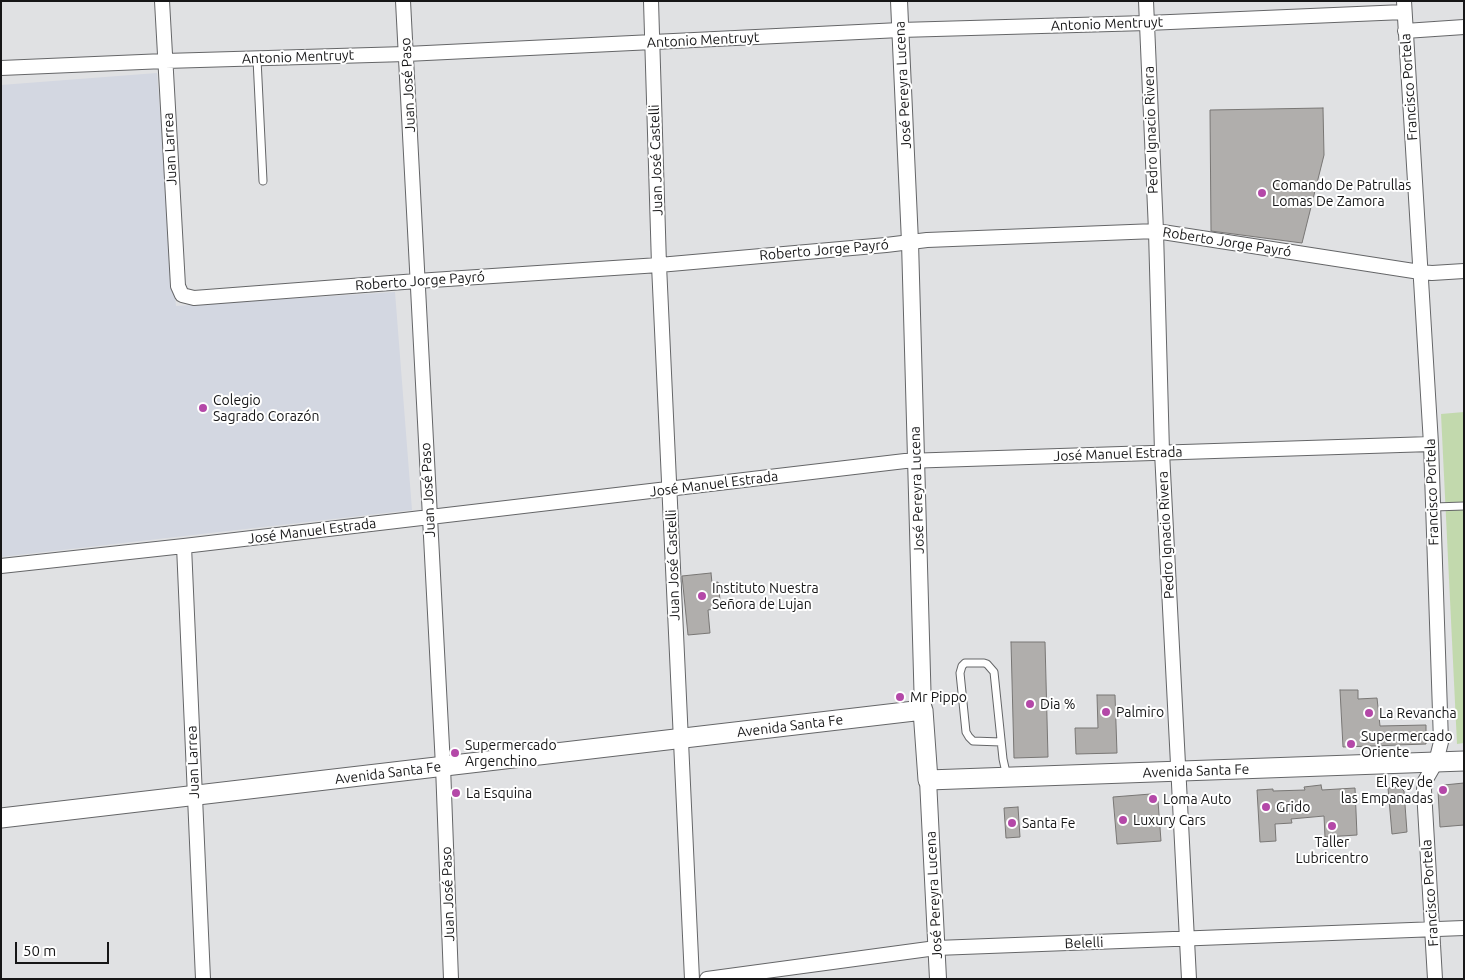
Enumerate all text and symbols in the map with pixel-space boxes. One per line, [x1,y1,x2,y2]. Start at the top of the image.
street label: Antonio Mentruyt [1051,14,1163,34]
street label: José Pereyra Lucena [891,21,915,149]
street label: Antonio Mentruyt [646,29,760,51]
street label: Francisco Portela [1397,33,1421,141]
street label: Juan José Paso [397,37,419,133]
street label: Antonio Mentruyt [242,47,354,67]
street label: Pedro Ignacio Rivera [1140,66,1162,194]
street label: Juan José Castelli [646,104,666,216]
street label: Juan Larrea [160,112,180,186]
place label: Comando De Patrullas Lomas De Zamora [1272,177,1411,210]
marker: Comando De Patrullas Lomas De Zamora [1256,187,1268,199]
street label: Roberto Jorge Payró [1161,224,1293,260]
street label: Roberto Jorge Payró [759,236,889,264]
street label: Roberto Jorge Payró [355,268,485,294]
place label: Colegio Sagrado Corazón [213,392,319,424]
marker: Colegio Sagrado Corazón [197,402,209,414]
street label: José Pereyra Lucena [906,426,928,554]
street label: Francisco Portela [1422,438,1442,546]
street label: Juan José Paso [417,442,439,538]
street label: José Manuel Estrada [1053,443,1183,465]
street label: José Manuel Estrada [649,468,779,500]
street label: Pedro Ignacio Rivera [1154,471,1178,599]
street label: Juan José Castelli [663,509,683,621]
street label: José Manuel Estrada [247,515,377,547]
place label: Instituto Nuestra Señora de Lujan [712,580,819,612]
marker: Instituto Nuestra Señora de Lujan [696,590,708,602]
place label: Mr Pippo [910,689,967,705]
marker: Mr Pippo [894,691,906,703]
place label: Dia % [1040,696,1075,712]
marker: Dia % [1024,698,1036,710]
place label: Palmiro [1116,704,1164,720]
place label: La Revancha [1379,705,1457,721]
marker: Palmiro [1100,706,1112,718]
marker: La Revancha [1363,707,1375,719]
street label: Avenida Santa Fe [736,711,844,741]
street label: Juan Larrea [183,725,203,799]
place label: Supermercado Oriente [1361,728,1453,760]
place label: Supermercado Argenchino [465,737,557,770]
marker: Supermercado Oriente [1345,738,1357,750]
marker: Supermercado Argenchino [449,747,461,759]
street label: Avenida Santa Fe [334,758,442,788]
street label: Avenida Santa Fe [1142,761,1250,781]
place label: El Rey de las Empanadas [1341,774,1433,806]
marker: El Rey de las Empanadas [1437,784,1449,796]
place label: La Esquina [466,785,532,801]
marker: La Esquina [450,787,462,799]
place label: Loma Auto [1163,791,1232,807]
marker: Loma Auto [1147,793,1159,805]
place label: Grido [1276,799,1310,815]
marker: Grido [1260,801,1272,813]
place label: Luxury Cars [1133,812,1206,828]
marker: Luxury Cars [1117,814,1129,826]
place label: Santa Fe [1022,815,1075,831]
marker: Santa Fe [1006,817,1018,829]
marker: Taller Lubricentro [1326,820,1338,832]
street label: José Pereyra Lucena [922,831,946,959]
place label: Taller Lubricentro [1295,834,1369,866]
street label: Francisco Portela [1418,839,1442,947]
street label: Juan José Paso [438,846,458,942]
scale bar [18,932,111,964]
street label: Belelli [1064,934,1104,952]
text: 50 m [23,942,56,959]

